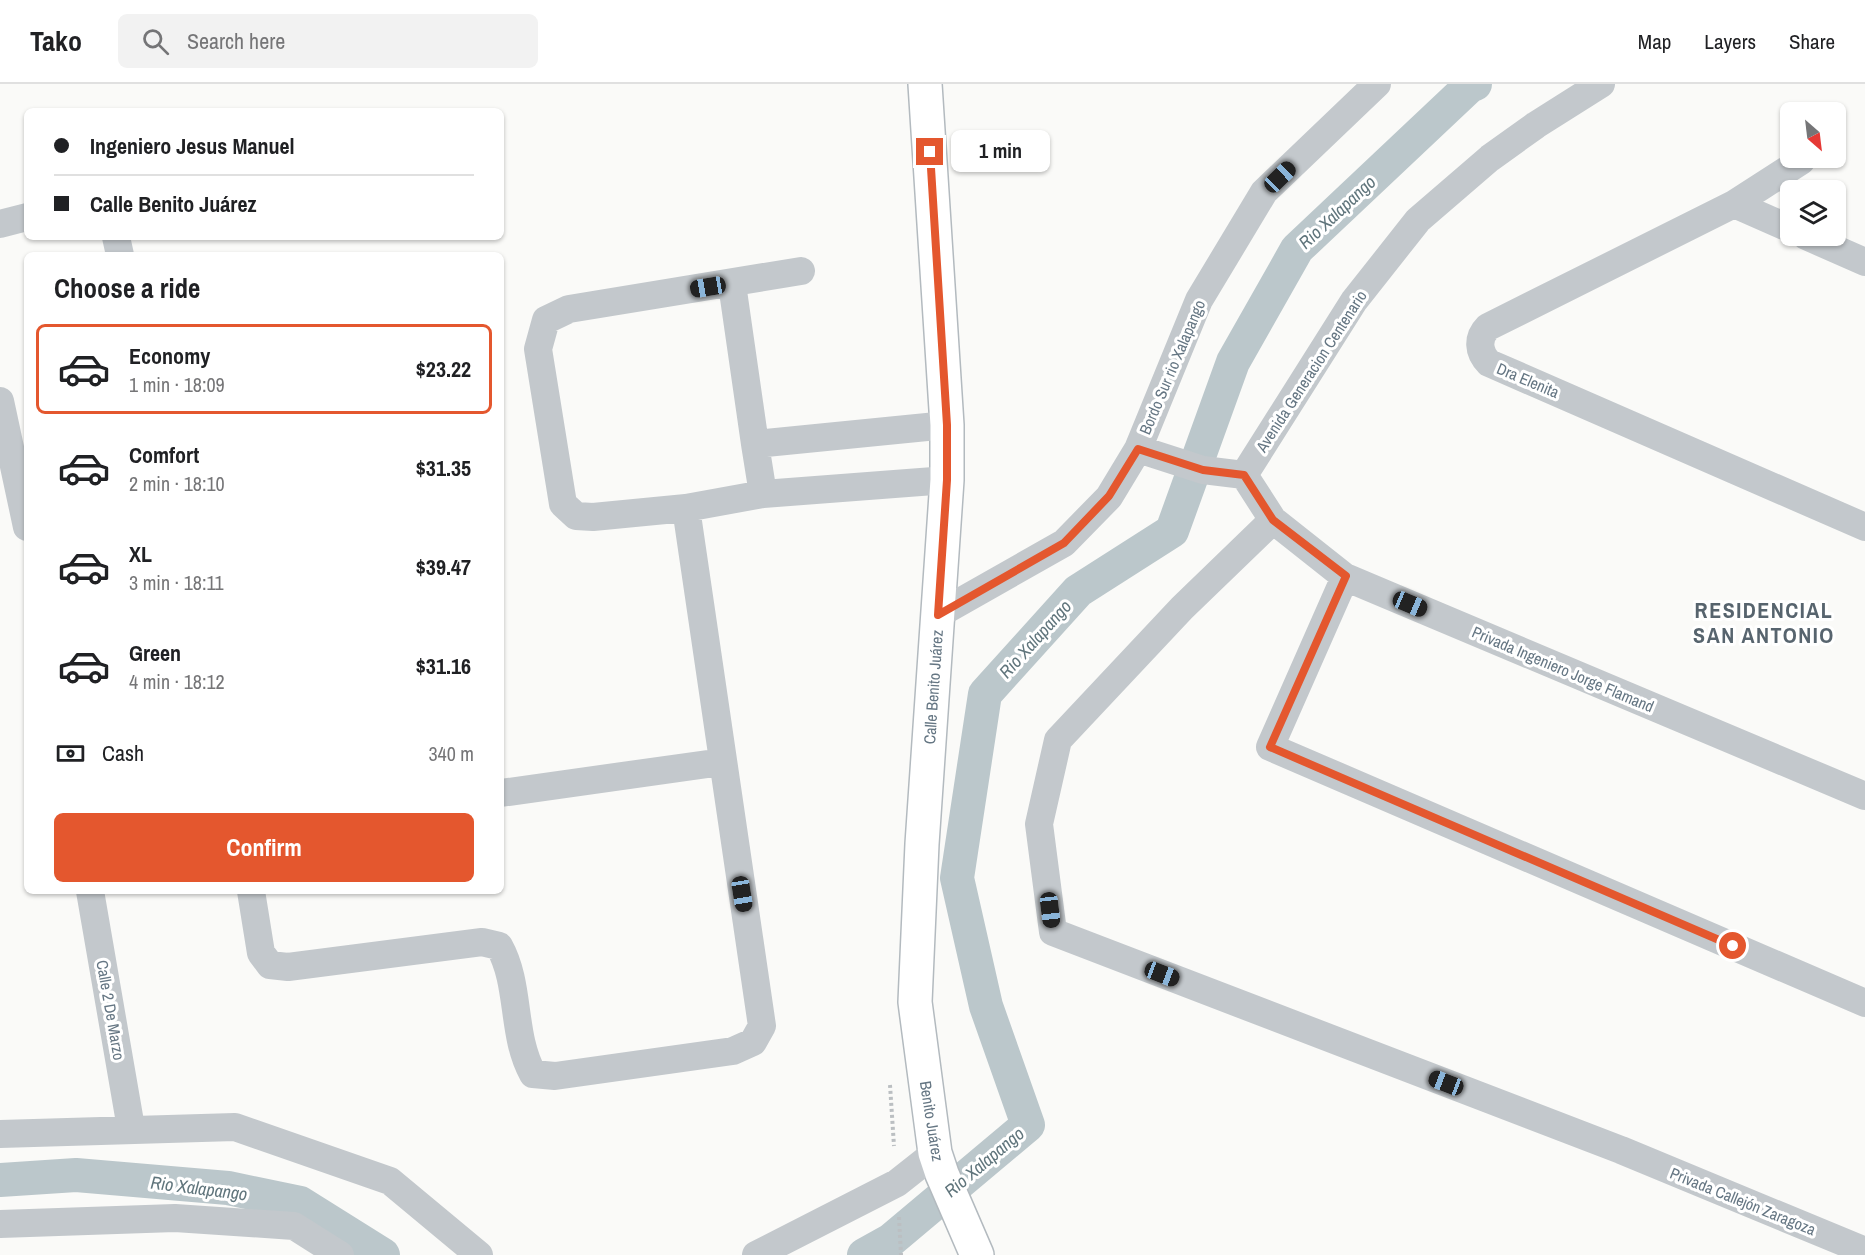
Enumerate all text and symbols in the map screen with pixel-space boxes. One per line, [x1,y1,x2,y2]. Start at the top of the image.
search box [118,14,538,68]
text: Tako [30,22,82,60]
icon: search [139,25,172,58]
text: Search here [187,26,285,56]
text: Map [1638,27,1671,56]
text: Layers [1704,27,1756,56]
text: Share [1789,27,1835,56]
north arrow [1780,102,1846,168]
map controls [1780,102,1846,246]
text: Ingeniero Jesus Manuel [90,131,295,161]
callout: 1 min [951,131,1050,173]
text: 1 min [979,137,1022,164]
route end [916,138,943,165]
car [1261,158,1299,196]
water label: Rio Xalapango [1293,170,1381,254]
button: layers [1780,180,1846,246]
text: Calle Benito Juárez [90,189,256,219]
text: Choose a ride [54,270,200,306]
car [689,275,727,299]
street label: Avenida Generacion Centenario [1250,286,1372,457]
street label: Bordo Sur rio Xalapango [1134,296,1210,438]
text: Economy [129,341,210,371]
icon: car [57,342,111,396]
text: $23.22 [416,354,471,384]
street label: Dra Elenita [1493,357,1563,403]
text: 1 min · 18:09 [129,371,225,398]
text: Comfort [129,440,199,470]
icon: car [57,441,111,495]
text: $31.35 [416,453,471,483]
text: 2 min · 18:10 [129,470,225,497]
text: XL [129,539,152,569]
icon: car [57,540,111,594]
text: $39.47 [416,552,471,582]
text: 3 min · 18:11 [129,569,224,596]
car [1390,589,1430,619]
water label: Rio Xalapango [993,594,1077,684]
district label: RESIDENCIAL SAN ANTONIO [1693,595,1835,650]
street label: Privada Ingeniero Jorge Flamand [1469,621,1657,717]
street label: Calle Benito Juárez [918,629,948,745]
text: Green [129,638,181,668]
icon: car [57,639,111,693]
text: $31.16 [416,651,471,681]
text: 4 min · 18:12 [129,668,225,695]
icon: cash [54,737,87,770]
text: Cash [102,738,144,768]
text: 340 m [428,740,474,767]
button: Confirm [54,813,474,882]
car [730,875,754,913]
car [1039,891,1061,929]
route start [1719,932,1746,959]
street label: Calle 2 De Marzo [91,958,131,1062]
car [1142,959,1182,989]
car [1426,1068,1466,1098]
street label: Benito Juárez [915,1079,949,1163]
water label: Rio Xalapango [939,1121,1029,1203]
street label: Privada Callejón Zaragoza [1667,1162,1820,1241]
water label: Rio Xalapango [149,1170,249,1206]

